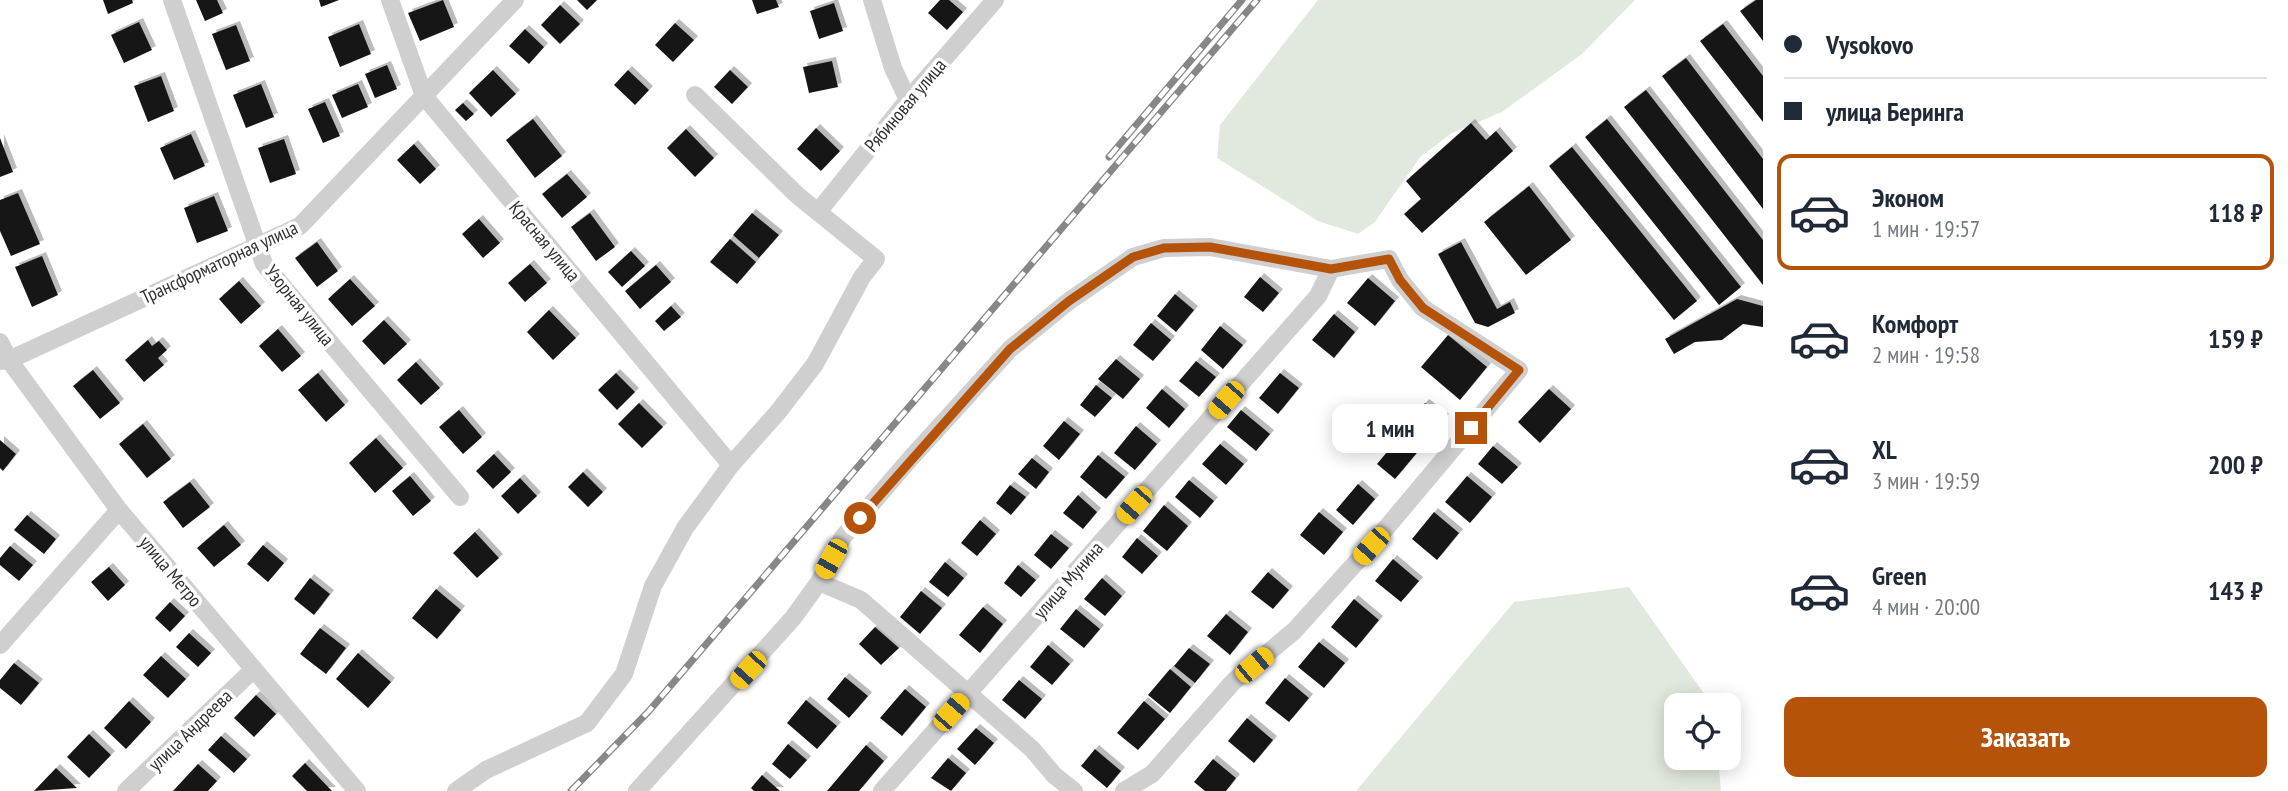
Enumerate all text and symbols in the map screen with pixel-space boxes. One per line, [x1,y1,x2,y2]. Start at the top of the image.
text: Vysokovo [1826,28,1914,61]
street label: Рябиновая улица [859,53,951,157]
text: улица Беринга [1826,95,1964,128]
icon: car [1788,181,1851,244]
text: Эконом [1872,181,1944,214]
street label: Красная улица [504,196,586,286]
text: 118 ₽ [2208,196,2263,229]
text: 1 мин · 19:57 [1872,214,1980,243]
street label: Трансформаторная улица [137,215,301,309]
street label: Узорная улица [260,260,340,350]
icon: car [1788,307,1851,370]
text: Комфорт [1872,307,1958,340]
text: 159 ₽ [2208,322,2263,355]
text: 2 мин · 19:58 [1872,340,1980,369]
car [1205,377,1248,423]
callout: 1 мин [1331,404,1446,452]
route end [1455,412,1487,444]
text: 1 мин [1365,414,1415,443]
icon: car [1788,433,1851,496]
text: XL [1872,433,1897,466]
text: 200 ₽ [2208,448,2263,481]
text: 3 мин · 19:59 [1872,466,1980,495]
car [1113,482,1156,528]
route start [844,502,876,534]
car [1350,523,1393,569]
street label: улица Метро [134,531,208,611]
car [812,536,851,582]
street label: улица Мунина [1028,536,1108,624]
icon: car [1788,559,1851,622]
text: Green [1872,559,1927,592]
text: 143 ₽ [2208,574,2263,607]
text: 4 мин · 20:00 [1872,592,1980,621]
car [1232,643,1277,687]
car [727,647,770,693]
street label: улица Андреева [143,684,237,776]
car [930,689,973,735]
map controls [1664,693,1741,770]
button: locate [1664,693,1741,770]
button: Заказать [1784,697,2267,777]

